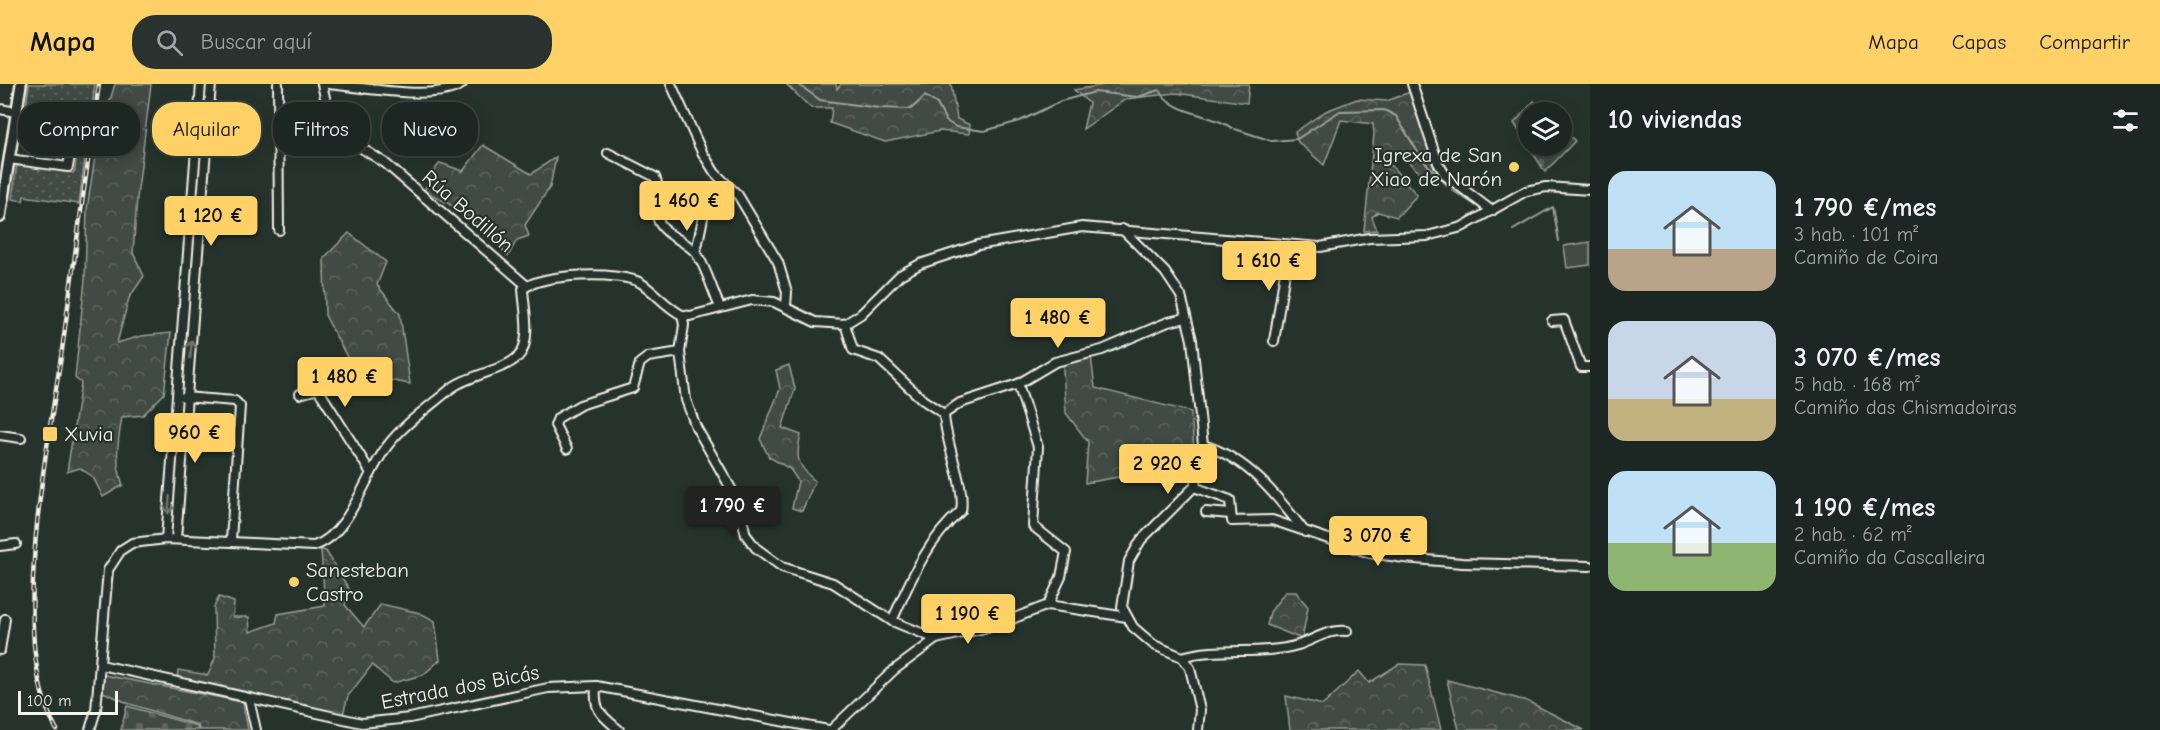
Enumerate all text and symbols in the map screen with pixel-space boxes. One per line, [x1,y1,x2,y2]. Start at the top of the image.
search box [132,15,552,69]
text: Mapa [30,26,96,58]
icon: search [153,26,186,59]
text: Buscar aquí [201,29,312,55]
text: Mapa [1868,30,1919,54]
text: Capas [1952,30,2006,54]
text: Compartir [2039,30,2130,54]
chip: Comprar [18,102,140,156]
chip: Alquilar [152,102,261,156]
chip: Filtros [273,102,370,156]
chip: Nuevo [382,102,478,156]
map controls [1518,102,1572,156]
button: layers [1518,102,1572,156]
icon: filters [2109,104,2142,137]
text: 10 viviendas [1608,105,1742,135]
place label: Igrexa de San Xiao de Narón [1370,143,1502,191]
marker: Igrexa de San Xiao de Narón [1507,160,1521,174]
street label: Rúa Bodillón [417,165,519,257]
pin: 1 460 € [632,181,742,232]
text: 1 460 € [653,189,721,212]
text: 1 790 €/mes [1794,193,1936,223]
icon: home [1656,195,1728,267]
pin: 1 120 € [156,196,266,247]
text: 1 120 € [178,204,244,227]
text: 3 hab. · 101 m² [1794,223,1918,246]
pin: 1 610 € [1214,241,1324,292]
text: Camiño de Coira [1794,246,1939,269]
text: 1 610 € [1236,249,1302,272]
pin: 1 480 € [1003,298,1113,349]
text: 1 480 € [1025,306,1091,329]
one-way arrow [185,340,196,360]
text: 3 070 €/mes [1794,343,1941,373]
icon: home [1656,345,1728,417]
pin: 1 480 € [290,357,400,408]
text: 1 480 € [312,365,378,388]
text: 5 hab. · 168 m² [1794,373,1920,396]
text: Camiño das Chismadoiras [1794,396,2017,419]
pin: 960 € [153,413,237,464]
text: 960 € [168,421,222,444]
place label: Xuvia [64,422,114,446]
marker: Xuvia [41,425,59,443]
pin: 2 920 € [1113,444,1223,495]
text: 2 920 € [1133,452,1203,475]
pin: 1 790 € [678,486,788,537]
text: 1 190 €/mes [1794,493,1935,523]
one-way arrow [163,494,174,514]
text: 1 790 € [700,494,766,517]
icon: home [1656,495,1728,567]
pin: 3 070 € [1323,516,1433,567]
text: 2 hab. · 62 m² [1794,523,1912,546]
text: 3 070 € [1343,524,1413,547]
text: Camiño da Cascalleira [1794,546,1986,569]
place label: Sanesteban Castro [306,558,409,606]
marker: Sanesteban Castro [287,575,301,589]
pin: 1 190 € [913,594,1023,645]
text: 1 190 € [935,602,1001,625]
street label: Estrada dos Bicás [379,660,541,714]
scale bar [18,688,118,716]
text: 100 m [27,692,71,710]

